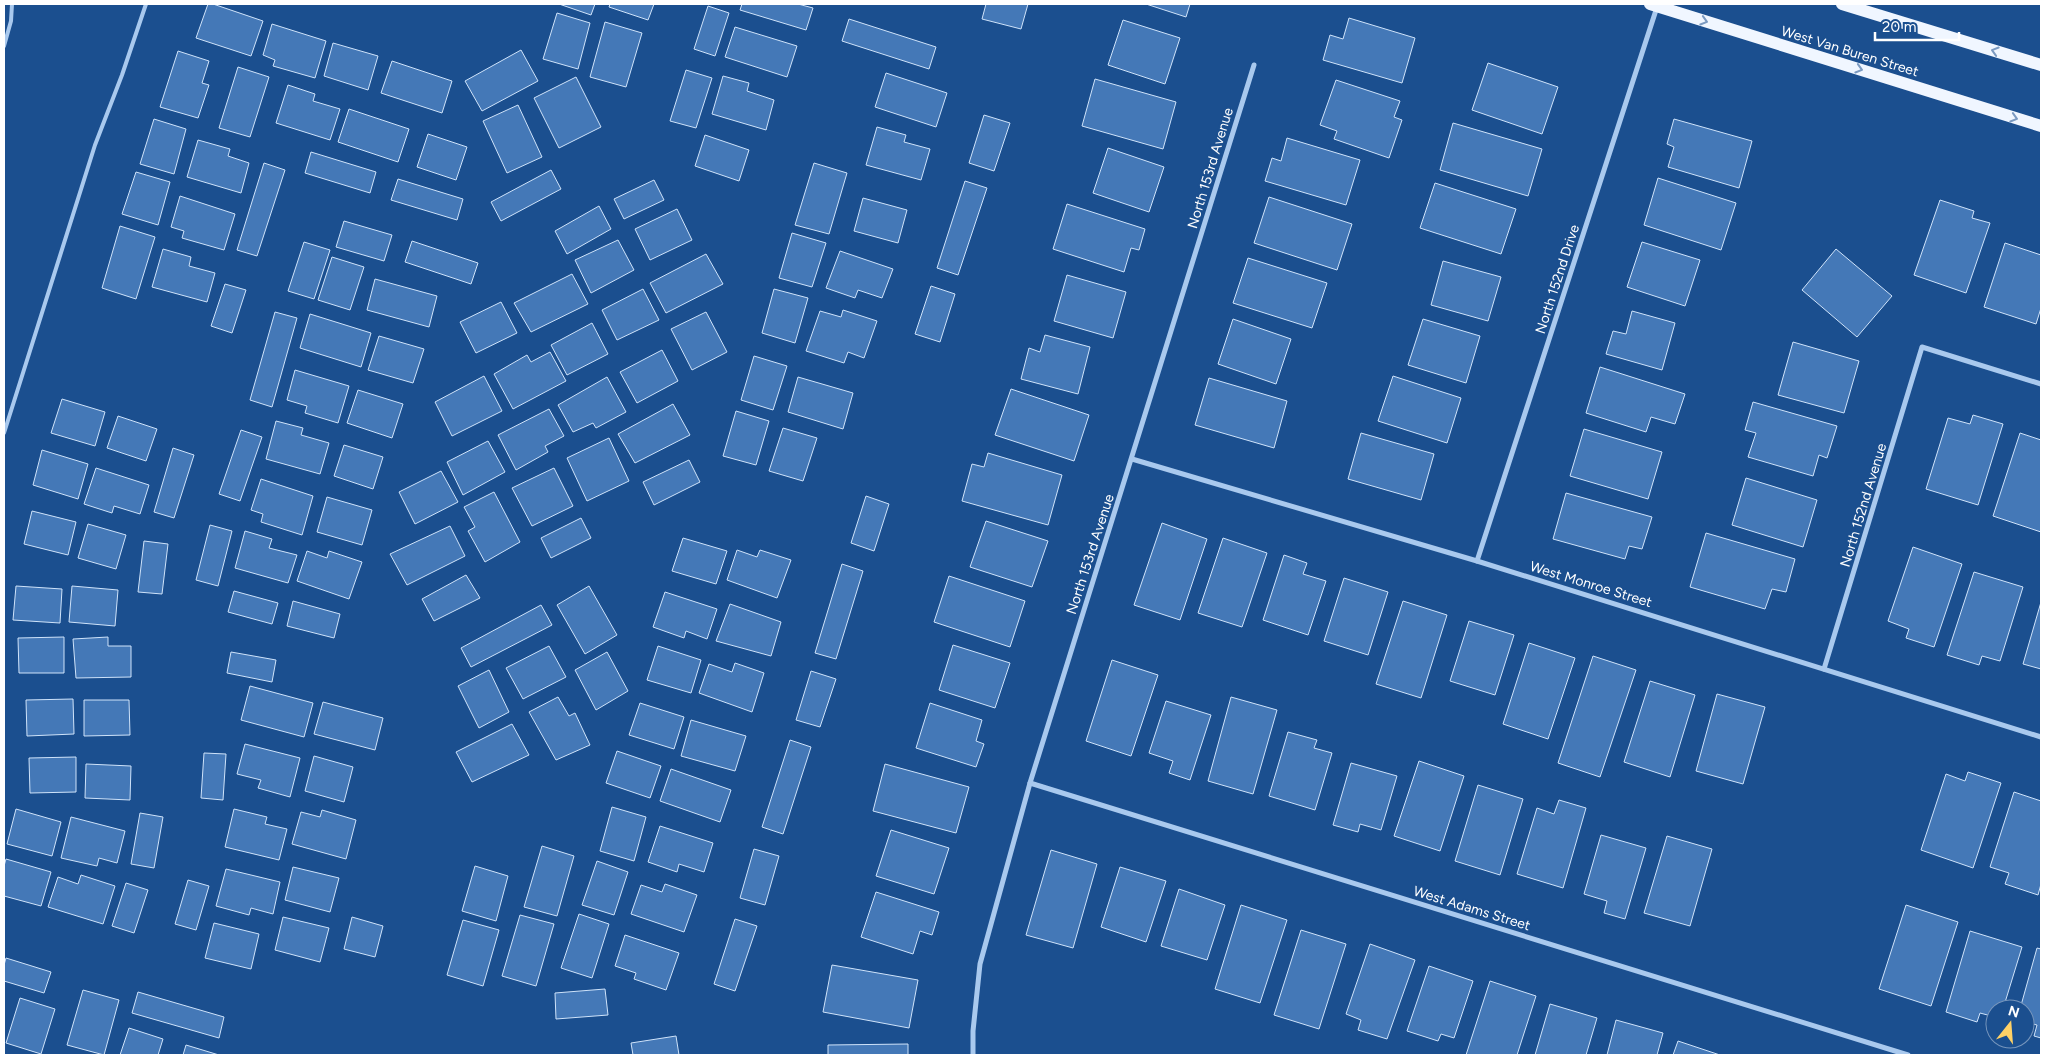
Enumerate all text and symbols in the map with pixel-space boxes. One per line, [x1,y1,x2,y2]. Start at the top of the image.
scale bar [1875,10,1959,42]
one-way arrow [1700,15,1708,25]
text: 20 m [1882,18,1916,36]
street label: West Van Buren Street [1779,23,1921,80]
one-way arrow [1991,46,1999,56]
one-way arrow [1855,64,1863,74]
street label: North 153rd Avenue [1184,105,1237,231]
one-way arrow [2010,112,2018,122]
street label: North 152nd Drive [1532,222,1583,336]
street label: North 152nd Avenue [1837,441,1891,569]
street label: North 153rd Avenue [1063,492,1118,616]
street label: West Monroe Street [1528,558,1654,611]
street label: West Adams Street [1411,883,1532,934]
north arrow [1985,999,2035,1049]
text: N [2006,1002,2021,1022]

